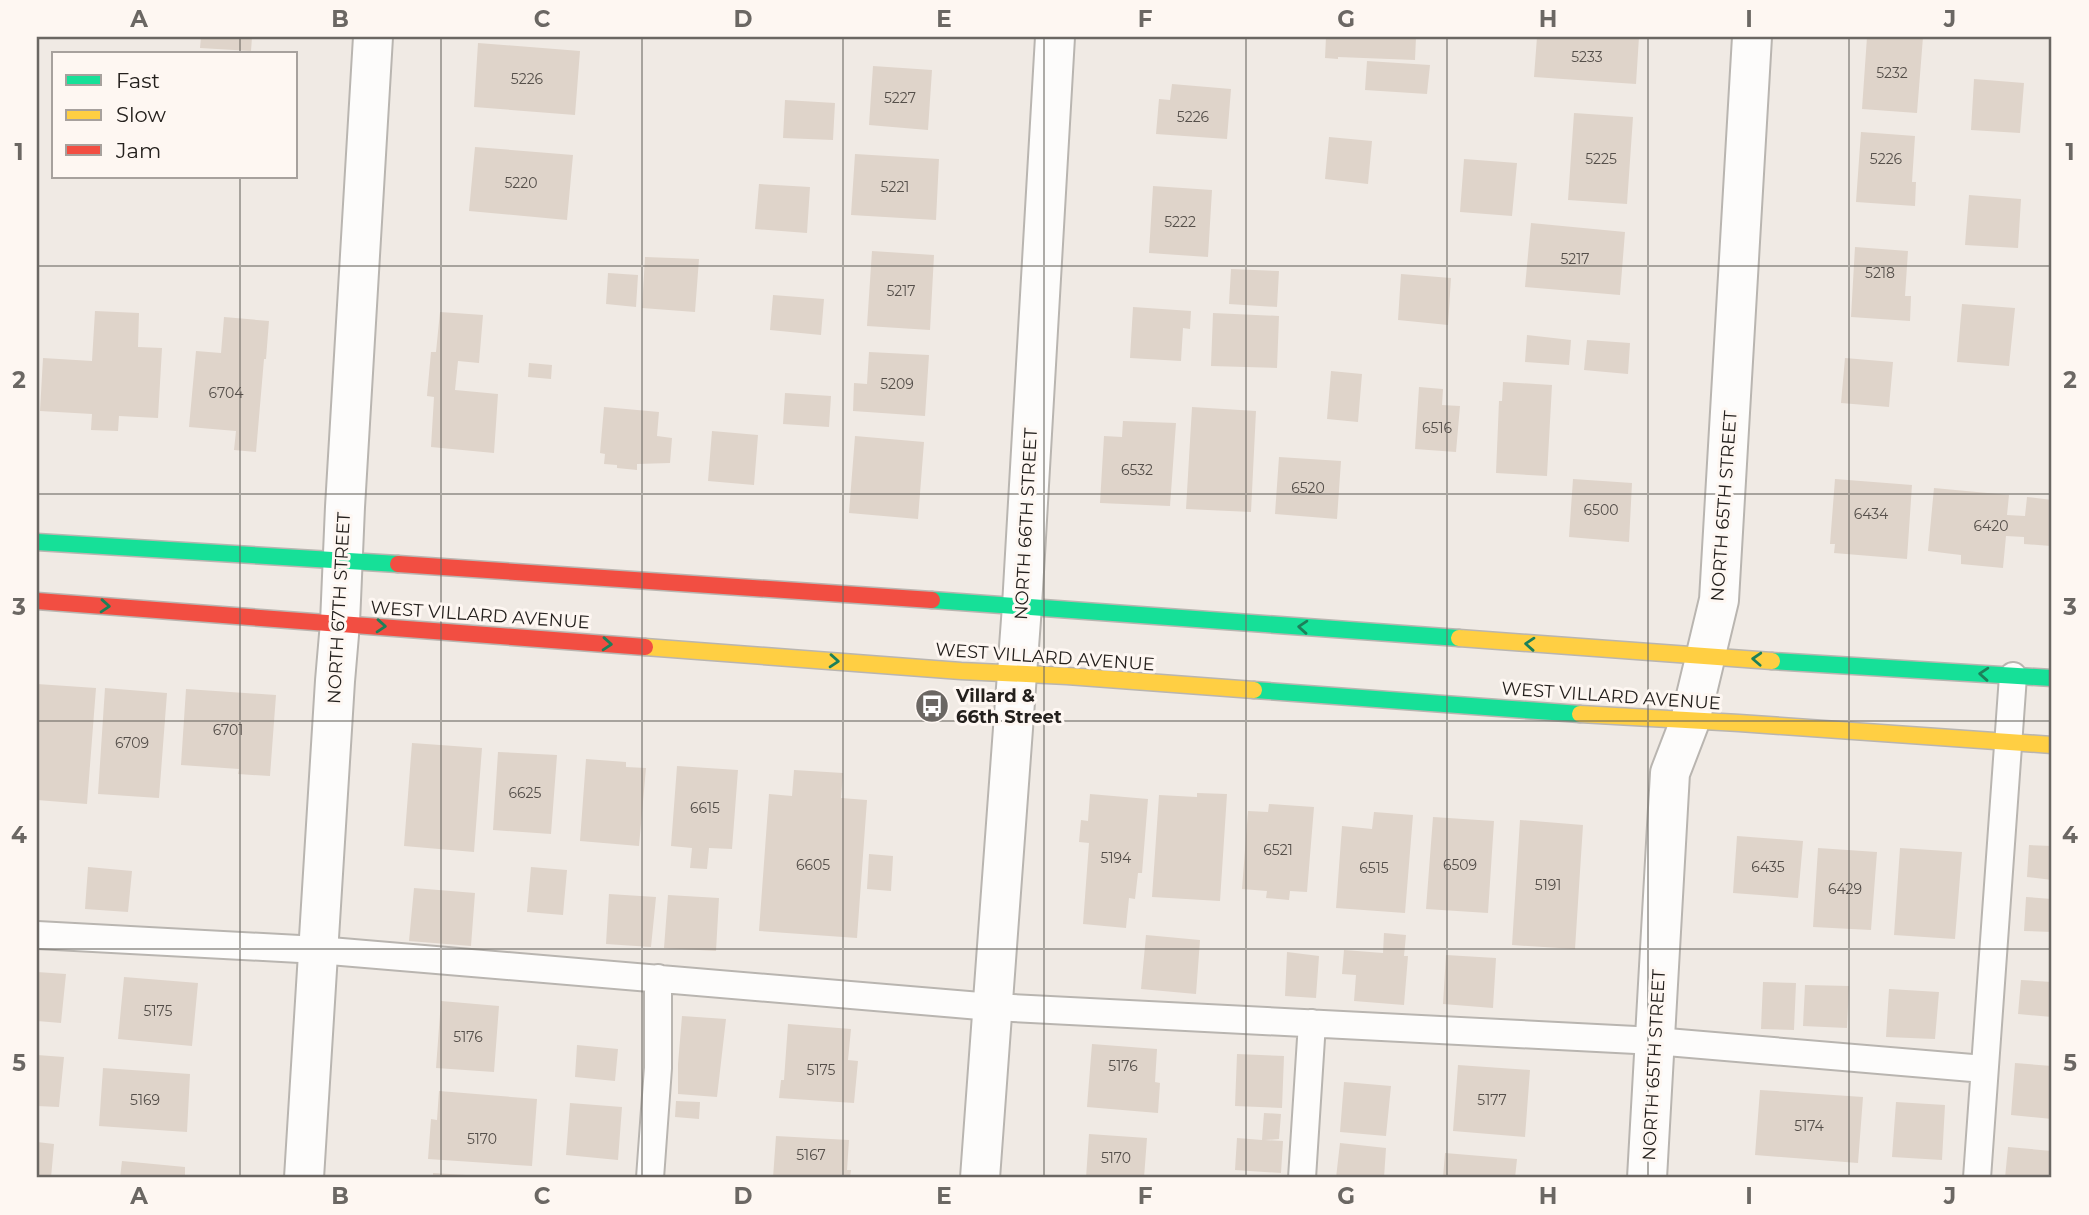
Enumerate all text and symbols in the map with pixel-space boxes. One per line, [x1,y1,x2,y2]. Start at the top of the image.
text: A [129,5,148,33]
text: B [331,5,349,33]
text: C [534,5,551,33]
text: D [734,5,753,33]
text: E [936,5,952,33]
text: F [1138,5,1153,33]
text: G [1337,5,1355,33]
text: H [1539,5,1557,33]
text: I [1745,5,1753,33]
text: J [1943,5,1956,33]
house number: 5233 [1571,48,1603,66]
legend [52,52,298,178]
house number: 5232 [1876,64,1908,82]
text: Fast [116,68,160,93]
house number: 5226 [511,70,544,88]
house number: 5227 [884,89,916,107]
text: Slow [116,102,166,127]
house number: 5226 [1177,108,1210,126]
text: 1 [14,138,24,166]
text: Jam [115,138,161,163]
text: 1 [2065,138,2075,166]
house number: 5225 [1585,150,1617,168]
house number: 5226 [1870,150,1903,168]
house number: 5220 [505,174,538,192]
house number: 5221 [881,178,909,196]
house number: 5222 [1164,213,1196,231]
house number: 5217 [1560,250,1590,268]
house number: 5218 [1865,264,1895,282]
house number: 5217 [886,282,916,300]
text: 2 [12,366,26,394]
text: 2 [2063,366,2077,394]
house number: 5209 [880,375,914,393]
house number: 6704 [209,384,244,402]
street label: NORTH 65TH STREET [1706,409,1742,602]
house number: 6516 [1422,419,1452,437]
street label: NORTH 66TH STREET [1010,427,1042,621]
house number: 6532 [1121,461,1153,479]
house number: 6520 [1291,479,1325,497]
house number: 6500 [1584,501,1619,519]
house number: 6434 [1854,505,1889,523]
street label: NORTH 67TH STREET [323,511,355,704]
house number: 6420 [1974,517,2008,535]
text: 3 [11,593,26,621]
text: 3 [2062,593,2077,621]
street label: WEST VILLARD AVENUE [370,596,590,634]
one-way arrow [100,598,111,613]
one-way arrow [375,618,386,633]
one-way arrow [1298,620,1309,635]
one-way arrow [602,636,613,651]
one-way arrow [1524,637,1535,652]
street label: WEST VILLARD AVENUE [935,638,1155,676]
one-way arrow [1751,652,1762,667]
one-way arrow [829,653,840,668]
one-way arrow [1978,667,1989,682]
street label: WEST VILLARD AVENUE [1501,677,1721,715]
place label: Villard & 66th Street [955,685,1062,728]
bus stop icon: Villard & 66th Street [913,687,951,725]
house number: 6701 [213,721,243,739]
house number: 6709 [115,734,149,752]
house number: 6625 [509,784,542,802]
house number: 6615 [690,799,720,817]
text: 4 [11,821,27,849]
text: 4 [2062,821,2078,849]
house number: 6521 [1263,841,1293,859]
house number: 5194 [1101,849,1132,867]
house number: 6605 [796,856,830,874]
house number: 6509 [1443,856,1477,874]
house number: 6435 [1751,858,1785,876]
house number: 6515 [1359,859,1389,877]
house number: 5191 [1535,876,1561,894]
house number: 6429 [1828,880,1862,898]
street label: NORTH 65TH STREET [1638,968,1670,1161]
house number: 5175 [144,1002,173,1020]
house number: 5176 [453,1028,483,1046]
text: 5 [12,1049,26,1077]
text: 5 [2063,1049,2077,1077]
house number: 5176 [1108,1057,1138,1075]
house number: 5175 [807,1061,836,1079]
house number: 5169 [130,1091,160,1109]
house number: 5177 [1477,1091,1507,1109]
house number: 5174 [1794,1117,1825,1135]
house number: 5170 [467,1130,497,1148]
house number: 5167 [796,1146,826,1164]
house number: 5170 [1101,1149,1131,1167]
text: A [129,1182,148,1210]
text: B [331,1182,349,1210]
text: C [534,1182,551,1210]
text: D [734,1182,753,1210]
text: E [936,1182,952,1210]
text: F [1138,1182,1153,1210]
text: G [1337,1182,1355,1210]
text: H [1539,1182,1557,1210]
text: I [1745,1182,1753,1210]
text: J [1943,1182,1956,1210]

